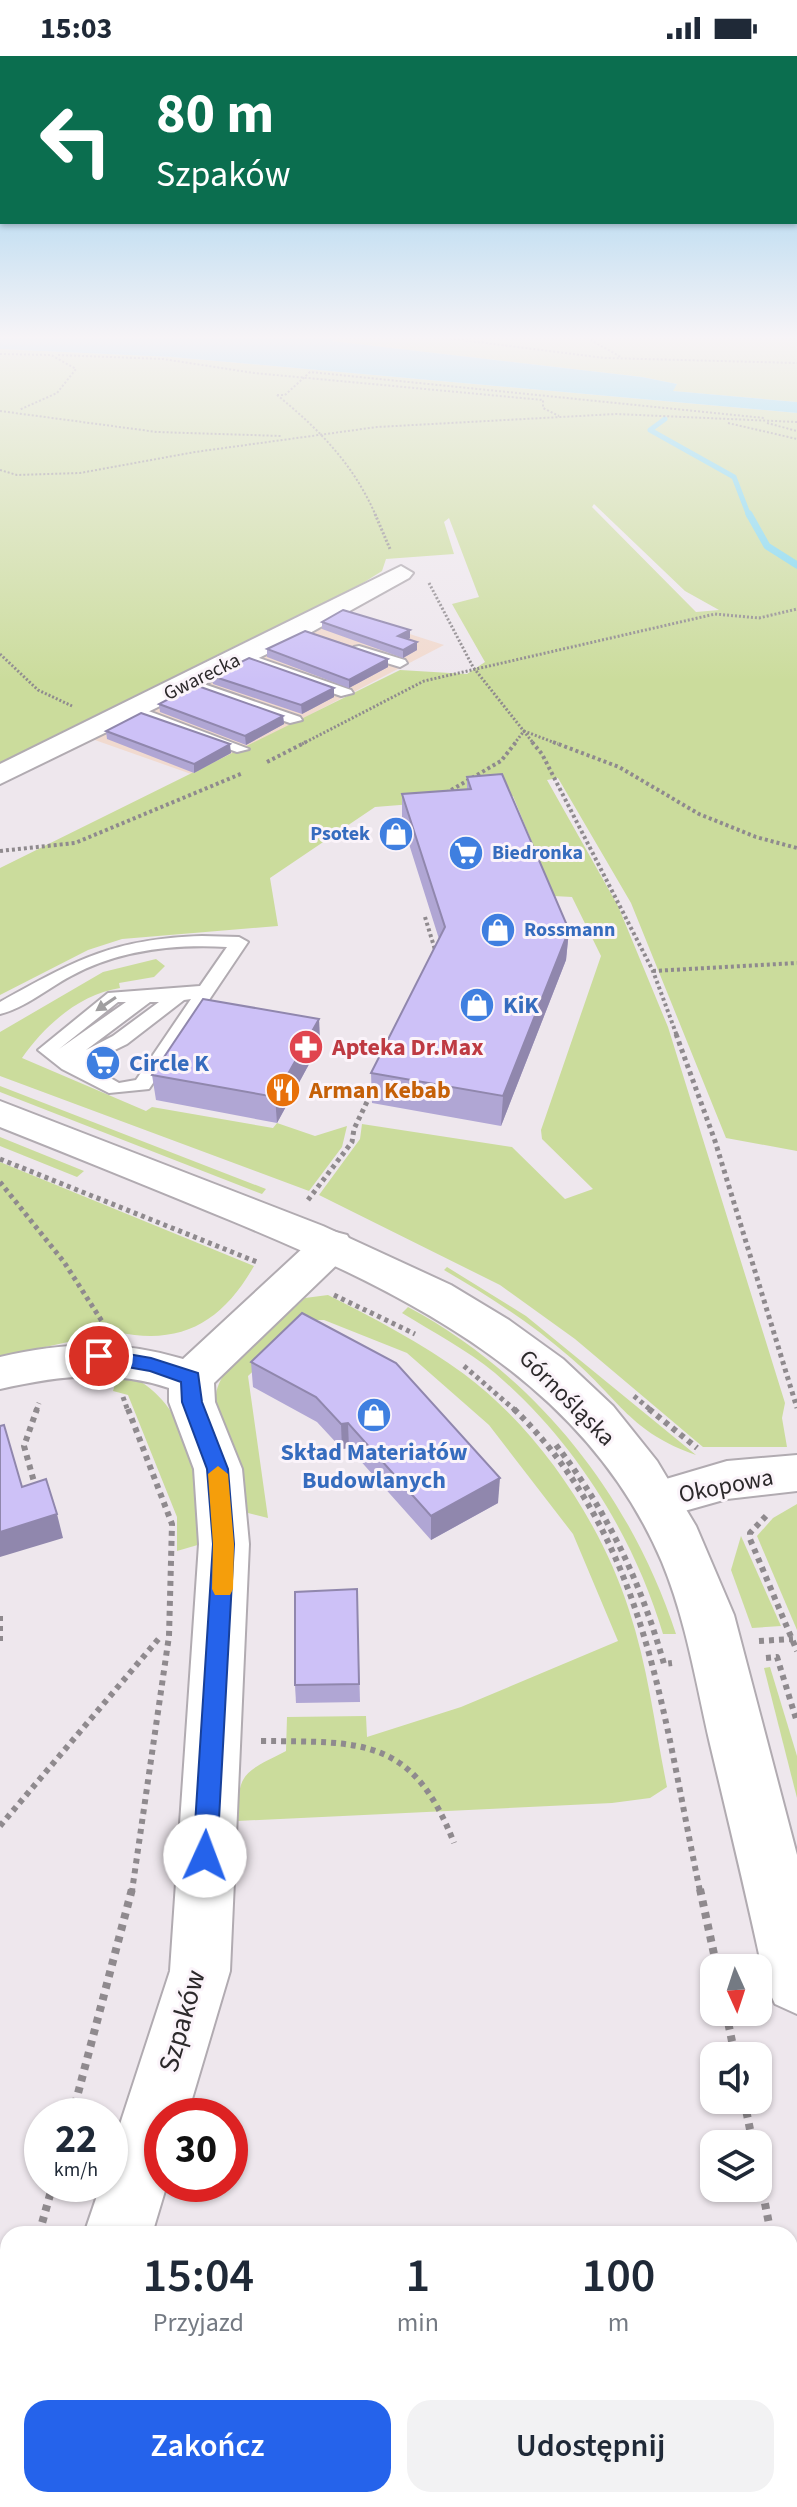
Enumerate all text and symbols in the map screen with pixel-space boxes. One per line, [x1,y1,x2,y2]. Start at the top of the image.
text: 15:03 [40,7,112,50]
text: 80 m [156,75,274,154]
icon: left [24,88,128,192]
text: Szpaków [156,149,291,200]
street label: Gwarecka [159,646,245,708]
shop icon: Psotek [377,815,415,853]
place label: Psotek [310,820,370,848]
supermarket icon: Biedronka [447,834,485,872]
place label: Biedronka [492,839,583,867]
shop icon: Rossmann [479,911,517,949]
place label: Rossmann [524,916,615,944]
shop icon: KiK [458,986,496,1024]
place label: KiK [503,988,539,1023]
one-way arrow [95,996,117,1012]
pharmacy icon: Apteka Dr.Max [287,1028,325,1066]
place label: Apteka Dr.Max [331,1030,484,1065]
supermarket icon: Circle K [84,1044,122,1082]
place label: Circle K [129,1046,209,1081]
restaurant icon: Arman Kebab [264,1071,302,1109]
place label: Arman Kebab [308,1073,451,1108]
pin [65,1322,133,1390]
icon: arrive [77,1334,121,1378]
street label: Górnośląska [511,1342,623,1454]
shop icon: Skład Materiałów Budowlanych [355,1396,393,1434]
place label: Skład Materiałów Budowlanych [280,1435,468,1498]
street label: Okopowa [676,1460,776,1512]
position arrow [163,1814,247,1898]
north arrow [700,1954,772,2026]
map controls [700,1954,772,2202]
street label: Szpaków [148,1965,216,2077]
button: sound [700,2042,772,2114]
speed limit sign: 30 [144,2098,248,2202]
text: 22 [55,2111,97,2168]
button: layers [700,2130,772,2202]
text: km/h [54,2156,98,2184]
text: 15:04 [143,2242,254,2310]
text: 1 [406,2242,430,2310]
text: 100 [582,2242,655,2310]
text: Przyjazd [153,2304,244,2341]
text: min [397,2304,439,2341]
text: m [608,2304,629,2341]
button: Zakończ [24,2400,391,2492]
button: Udostępnij [407,2400,774,2492]

